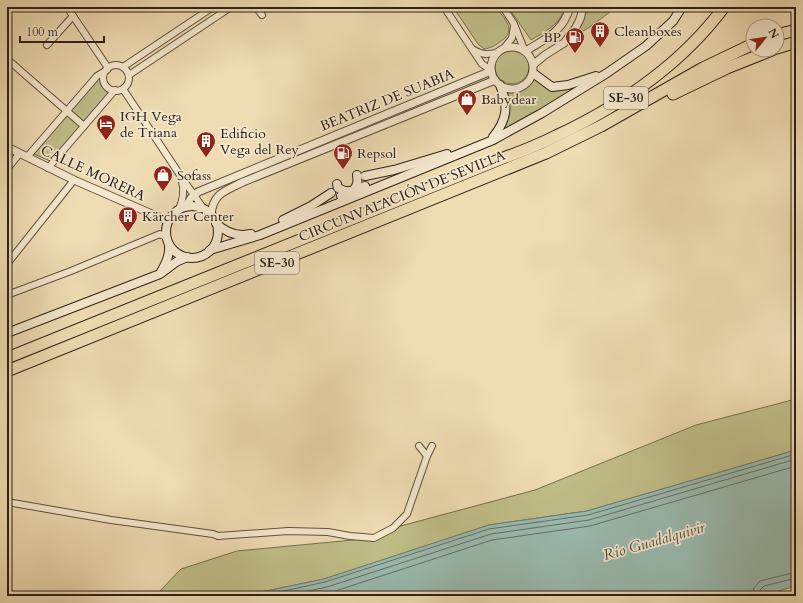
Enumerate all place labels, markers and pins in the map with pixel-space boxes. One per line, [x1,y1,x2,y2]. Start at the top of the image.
building icon: Cleanboxes [589,20,611,48]
place label: Cleanboxes [614,22,682,41]
fuel station icon: BP [564,26,586,54]
place label: BP [543,28,561,47]
shop icon: Babydear [456,88,478,116]
place label: Babydear [481,90,537,109]
place label: IGH Vega de Triana [120,107,182,142]
hotel icon: IGH Vega de Triana [95,113,117,141]
place label: Edificio Vega del Rey [220,124,299,159]
building icon: Edificio Vega del Rey [195,130,217,158]
fuel station icon: Repsol [332,142,354,170]
place label: Repsol [357,144,397,163]
shop icon: Sofass [152,164,174,192]
place label: Sofass [177,166,212,185]
building icon: Kärcher Center [117,205,139,233]
place label: Kärcher Center [142,207,235,226]

